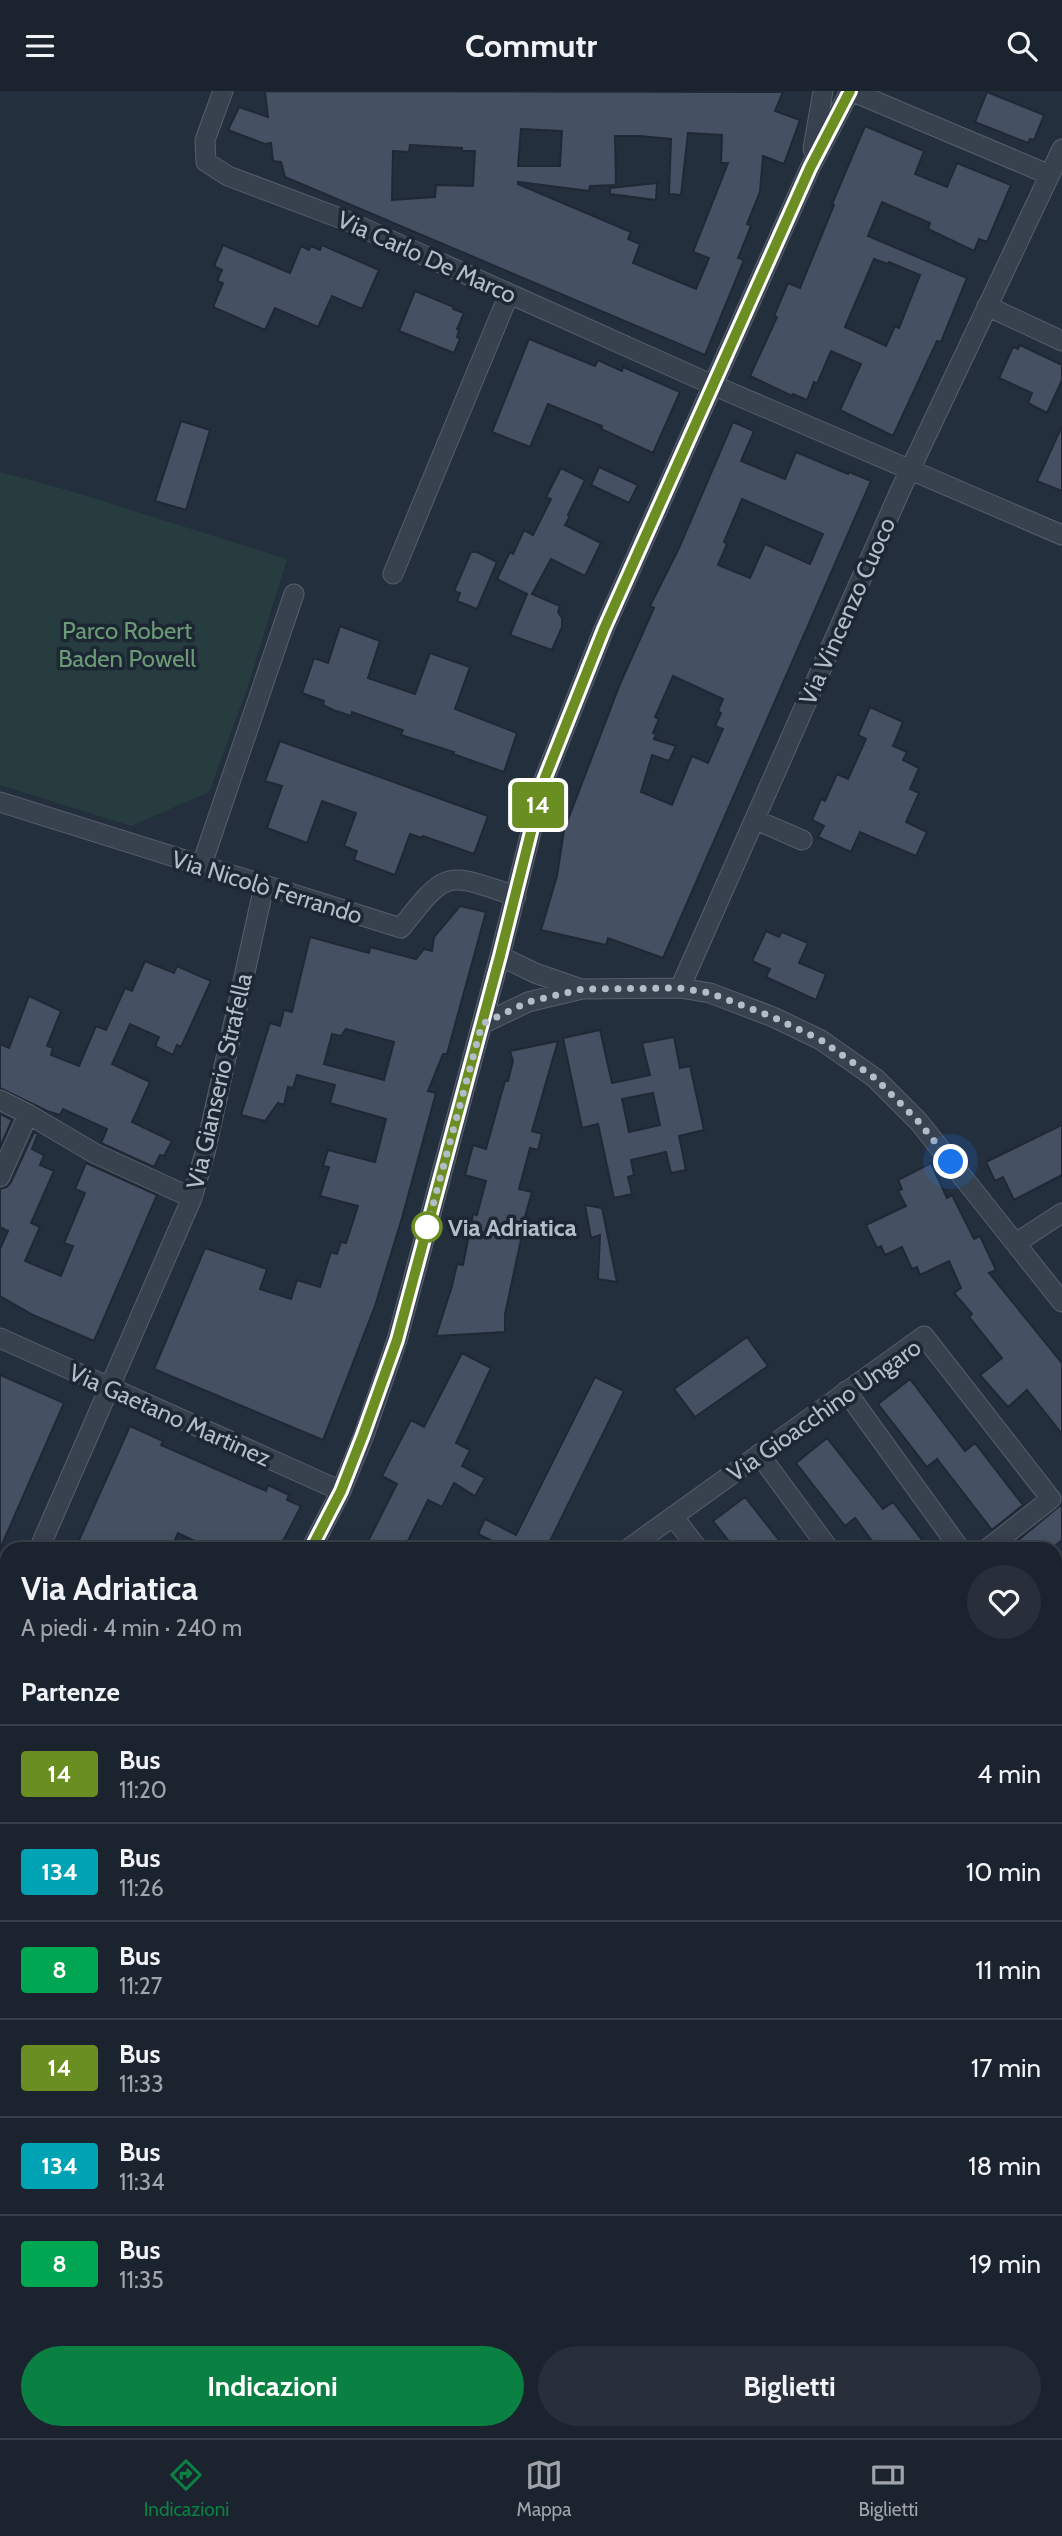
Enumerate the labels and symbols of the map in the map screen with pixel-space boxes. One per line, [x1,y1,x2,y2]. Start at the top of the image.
street label: Via Carlo De Marco [333,205,521,309]
street label: Via Vincenzo Cuoco [793,513,901,709]
park label: Parco Robert Baden Powell [58,616,196,673]
line badge: 14 [506,782,570,828]
street label: Via Nicolò Ferrando [168,844,366,930]
street label: Via Gianserio Strafella [180,970,258,1192]
your location [933,1144,968,1179]
marker: Via Adriatica [412,1212,442,1242]
place label: Via Adriatica [448,1213,577,1242]
street label: Via Gioacchino Ungaro [722,1332,926,1488]
street label: Via Gaetano Martinez [65,1357,275,1473]

